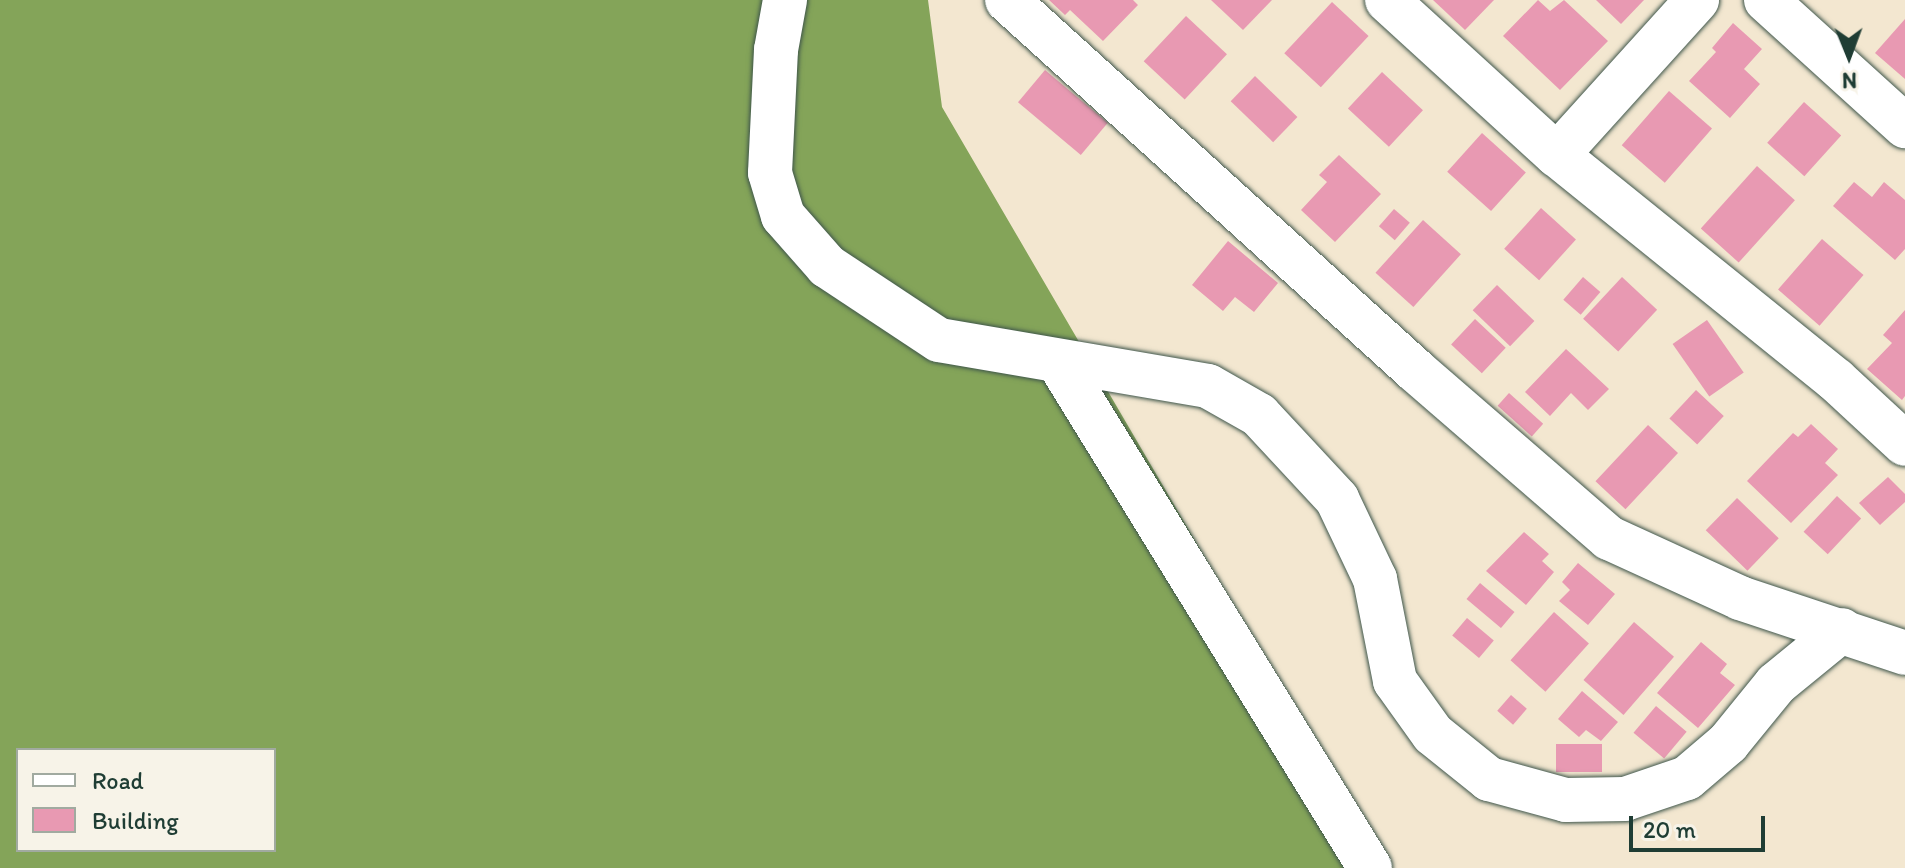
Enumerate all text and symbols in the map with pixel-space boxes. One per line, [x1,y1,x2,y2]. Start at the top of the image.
north arrow [1809,16,1889,96]
text: N [1842,67,1857,94]
legend [16,748,276,852]
text: Road [92,766,144,795]
scale bar [1633,800,1769,850]
text: Building [92,806,179,835]
text: 20 m [1643,815,1696,844]

